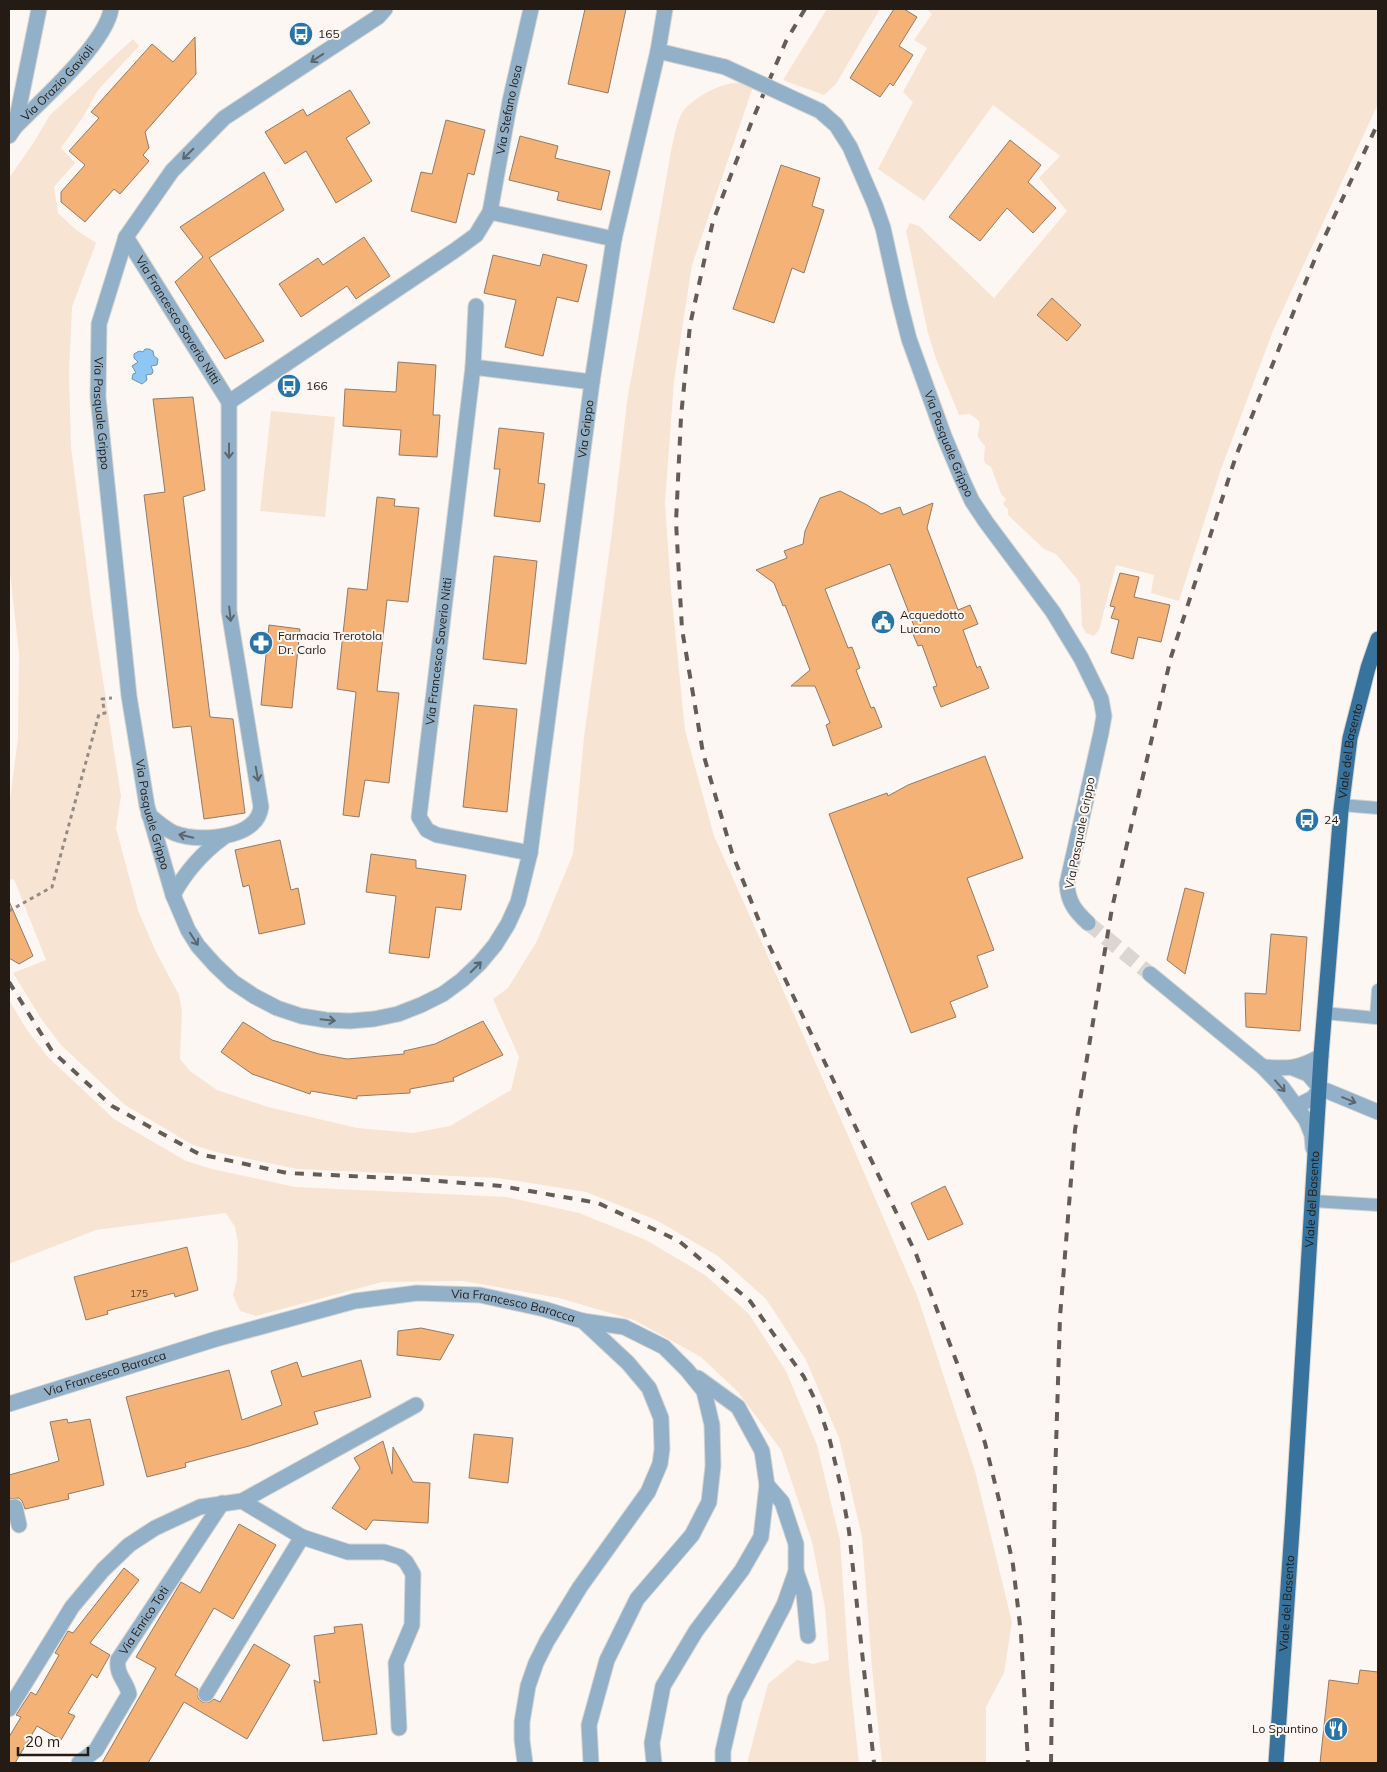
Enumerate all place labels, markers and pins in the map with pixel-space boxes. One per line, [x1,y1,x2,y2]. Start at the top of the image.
bus stop icon: 165 [288,21,314,47]
place label: 165 [318,26,340,41]
bus stop icon: 166 [276,373,302,399]
place label: 166 [306,378,328,393]
place label: Acquedotto Lucano [900,607,964,636]
public building icon: Acquedotto Lucano [870,609,896,635]
place label: Farmacia Trerotola Dr. Carlo [278,628,382,657]
pharmacy icon: Farmacia Trerotola Dr. Carlo [248,630,274,656]
bus stop icon: 24 [1294,807,1320,833]
place label: 24 [1324,812,1338,827]
restaurant icon: Lo Spuntino [1323,1716,1349,1742]
place label: Lo Spuntino [1252,1721,1318,1736]

